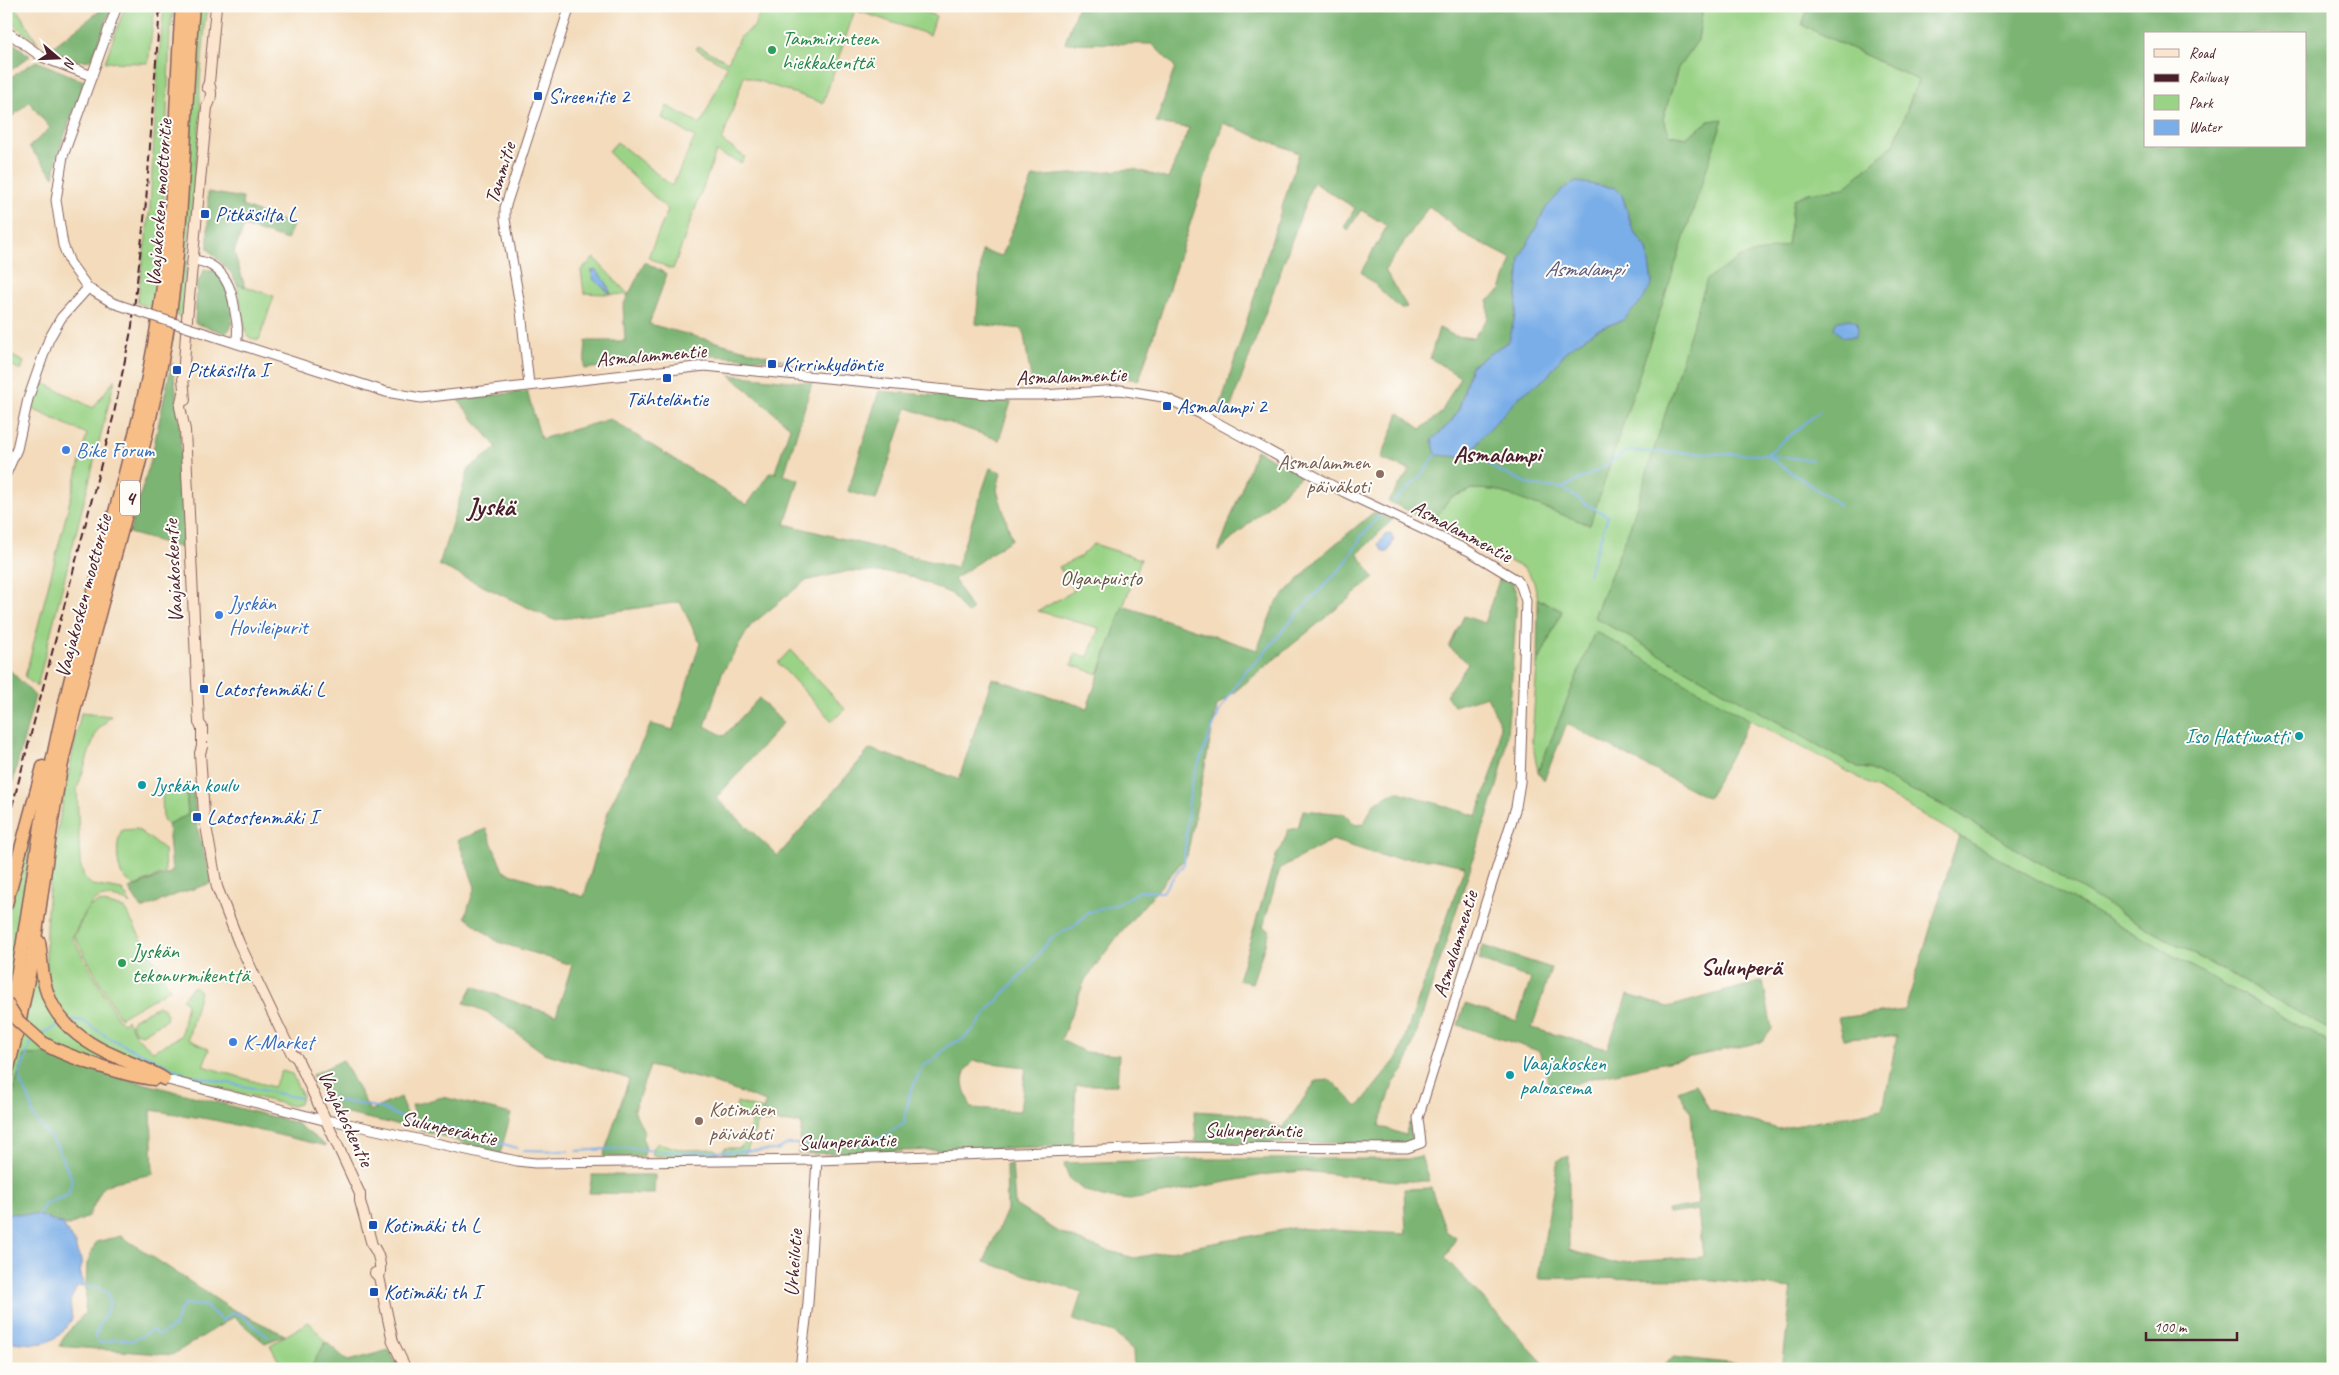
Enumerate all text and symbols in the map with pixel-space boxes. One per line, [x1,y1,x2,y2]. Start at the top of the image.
place label: Tammirinteen hiekkakenttä [782,25,880,75]
north arrow [32,32,82,82]
legend [2144,32,2306,148]
marker: Tammirinteen hiekkakenttä [766,44,778,56]
text: Road [2189,44,2216,63]
text: N [60,55,79,71]
text: Railway [2189,68,2230,87]
place label: Sireenitie 2 [548,83,631,109]
marker: Sireenitie 2 [532,90,544,102]
text: Park [2189,94,2214,113]
street label: Vaajakosken moottoritie [140,117,178,288]
text: Water [2189,118,2223,137]
street label: Tammitie [478,137,522,207]
place label: Pitkäsilta L [215,201,298,227]
marker: Pitkäsilta L [199,208,211,220]
water label: Asmalampi [1545,255,1629,283]
street label: Asmalammentie [595,337,708,373]
place label: Kirrinkydöntie [782,351,884,377]
place label: Pitkäsilta I [187,357,273,383]
marker: Kirrinkydöntie [766,358,778,370]
street label: Asmalammentie [1015,361,1128,391]
marker: Pitkäsilta I [171,364,183,376]
marker: Tähteläntie [661,372,673,384]
place label: Tähteläntie [626,386,709,412]
place label: Asmalampi 2 [1177,393,1268,419]
marker: Asmalampi 2 [1161,400,1173,412]
place label: Bike Forum [76,437,156,463]
district label: Asmalampi [1453,439,1544,469]
marker: Bike Forum [60,444,72,456]
place label: Asmalammen päiväkoti [1278,449,1373,499]
marker: Asmalammen päiväkoti [1374,468,1386,480]
road number: 4 [120,480,140,516]
district label: Jyskä [465,490,517,523]
street label: Asmalammentie [1407,494,1518,569]
street label: Vaajakosken moottoritie [49,510,118,681]
street label: Vaajakoskentie [157,516,189,623]
park label: Olganpuisto [1060,565,1143,591]
place label: Jyskän Hovileipurit [228,590,310,640]
marker: Jyskän Hovileipurit [213,609,225,621]
place label: Latostenmäki L [214,676,326,702]
marker: Latostenmäki L [198,683,210,695]
place label: Iso Hattiwatti [2185,723,2292,749]
marker: Iso Hattiwatti [2293,730,2305,742]
place label: Jyskän koulu [151,772,240,798]
marker: Jyskän koulu [136,779,148,791]
place label: Latostenmäki I [207,804,322,830]
marker: Latostenmäki I [191,811,203,823]
street label: Asmalammentie [1426,886,1484,1000]
place label: Jyskän tekonurmikenttä [131,938,251,988]
district label: Sulunperä [1701,952,1784,982]
marker: Jyskän tekonurmikenttä [116,957,128,969]
place label: K-Market [243,1029,317,1055]
marker: K-Market [227,1036,239,1048]
place label: Vaajakosken paloasema [1520,1050,1606,1100]
street label: Vaajakoskentie [312,1066,381,1172]
marker: Vaajakosken paloasema [1504,1069,1516,1081]
place label: Kotimäen päiväkoti [709,1096,776,1146]
street label: Sulunperäntie [399,1104,500,1152]
marker: Kotimäen päiväkoti [693,1115,705,1127]
street label: Sulunperäntie [1204,1117,1303,1143]
street label: Sulunperäntie [798,1126,897,1156]
place label: Kotimäki th L [383,1212,481,1238]
marker: Kotimäki th L [367,1219,379,1231]
street label: Urheilutie [778,1227,808,1297]
place label: Kotimäki th I [384,1279,485,1305]
marker: Kotimäki th I [368,1286,380,1298]
scale bar [2146,1310,2238,1342]
text: 100 m [2154,1318,2188,1337]

